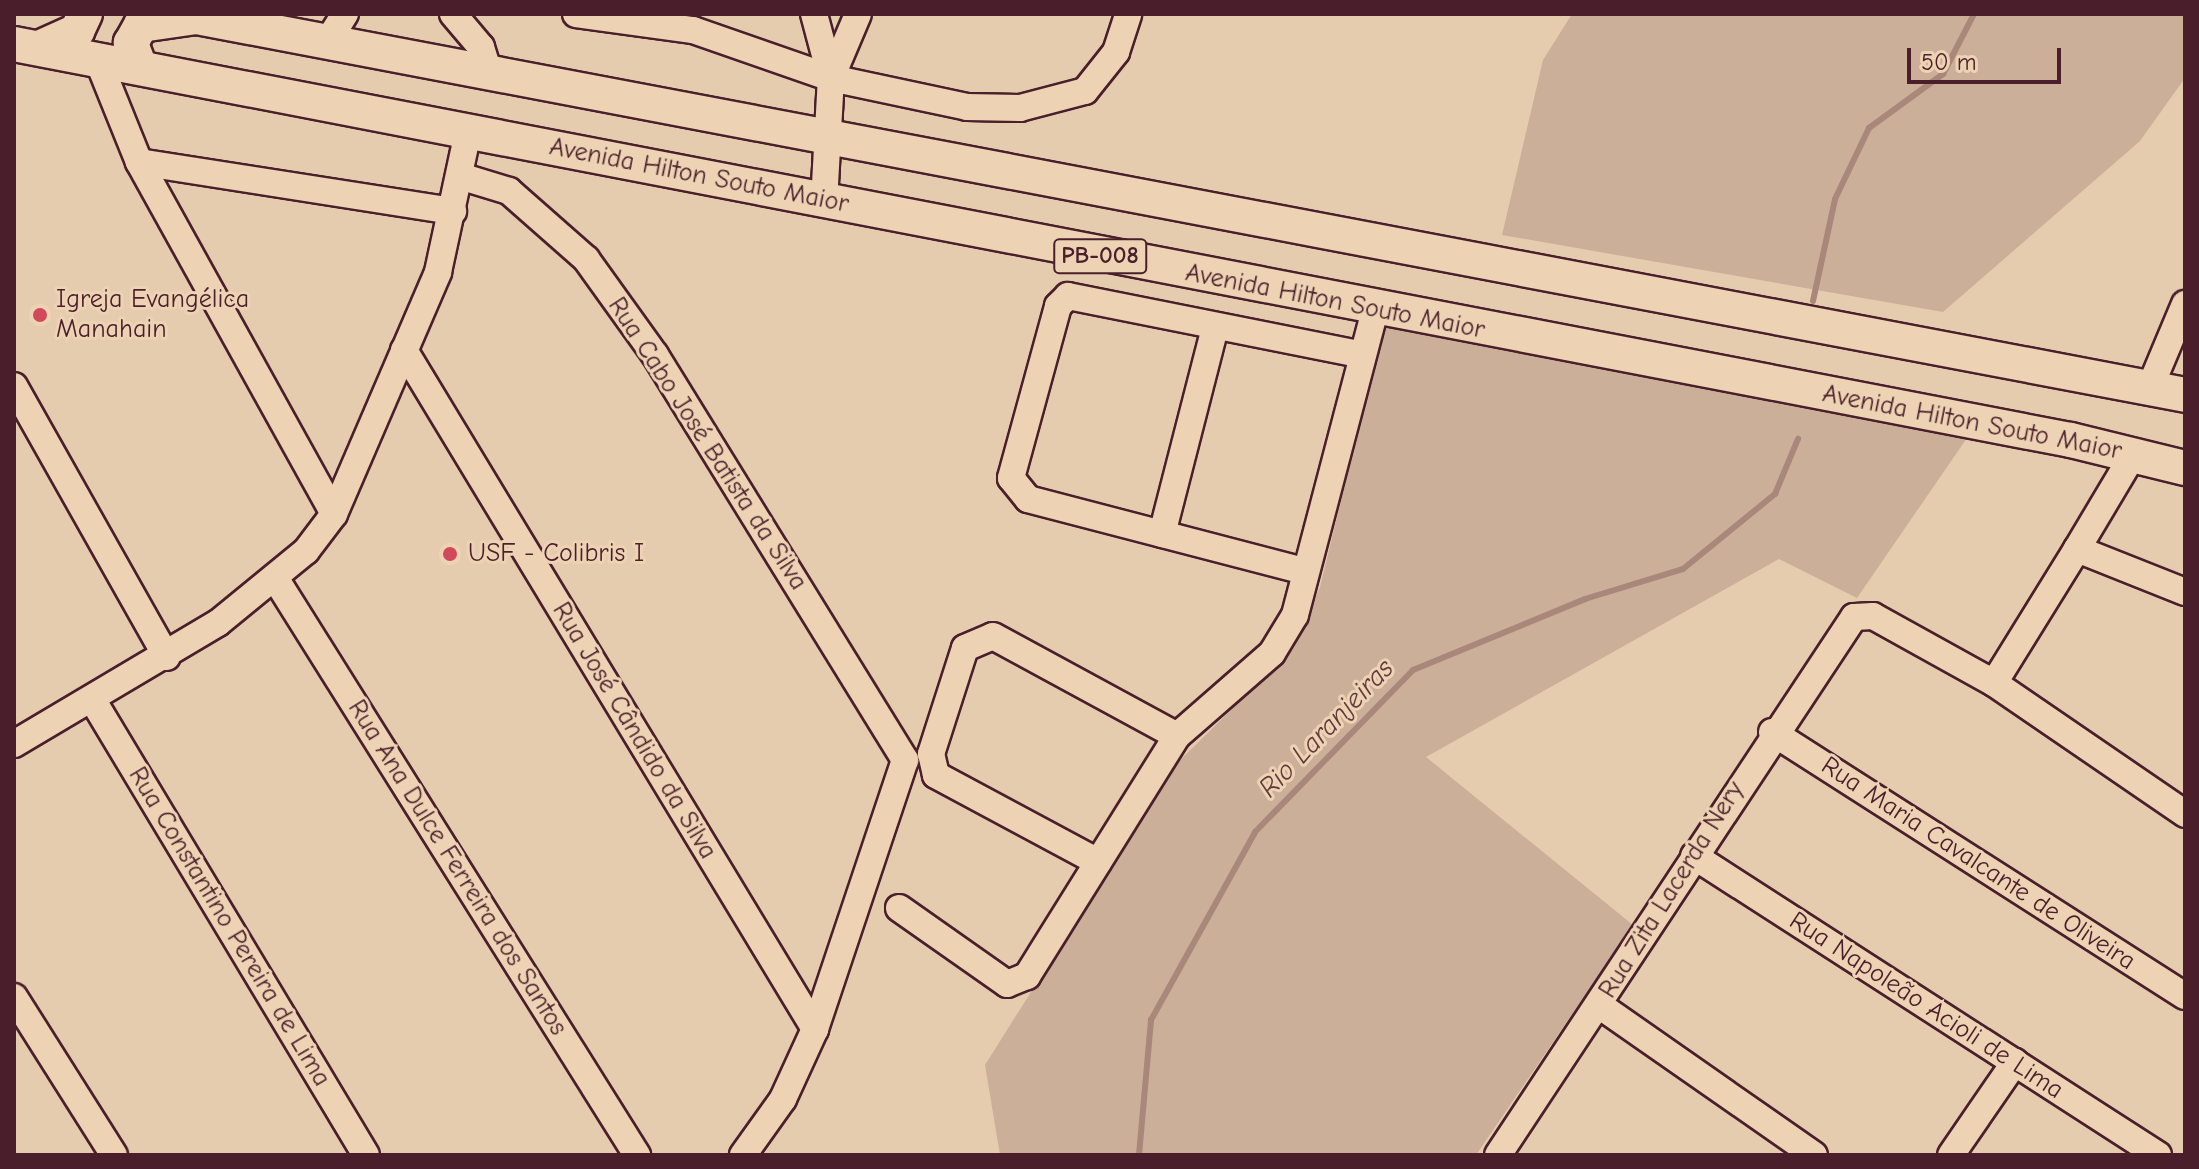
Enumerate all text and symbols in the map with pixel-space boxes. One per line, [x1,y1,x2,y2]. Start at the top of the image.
scale bar [1911,32,2065,82]
text: 50 m [1921,48,1977,76]
street label: Avenida Hilton Souto Maior [547,132,851,220]
road number: PB-008 [1052,236,1148,276]
street label: Avenida Hilton Souto Maior [1183,258,1487,346]
place label: Igreja Evangélica Manahain [56,284,249,346]
street label: Rua Cabo José Batista da Silva [601,292,813,596]
marker: Igreja Evangélica Manahain [31,306,49,324]
street label: Avenida Hilton Souto Maior [1820,379,2124,467]
place label: USF - Colibris I [468,538,644,570]
marker: USF - Colibris I [439,543,461,565]
street label: Rua José Cândido da Silva [545,597,723,865]
water label: Rio Laranjeiras [1252,652,1400,804]
street label: Rua Ana Dulce Ferreira dos Santos [341,695,573,1041]
street label: Rua Maria Cavalcante de Oliveira [1815,751,2141,977]
street label: Rua Constantino Pereira de Lima [121,762,337,1092]
street label: Rua Zita Lacerda Nery [1593,776,1751,1004]
street label: Rua Napoleão Acioli de Lima [1783,906,2069,1106]

